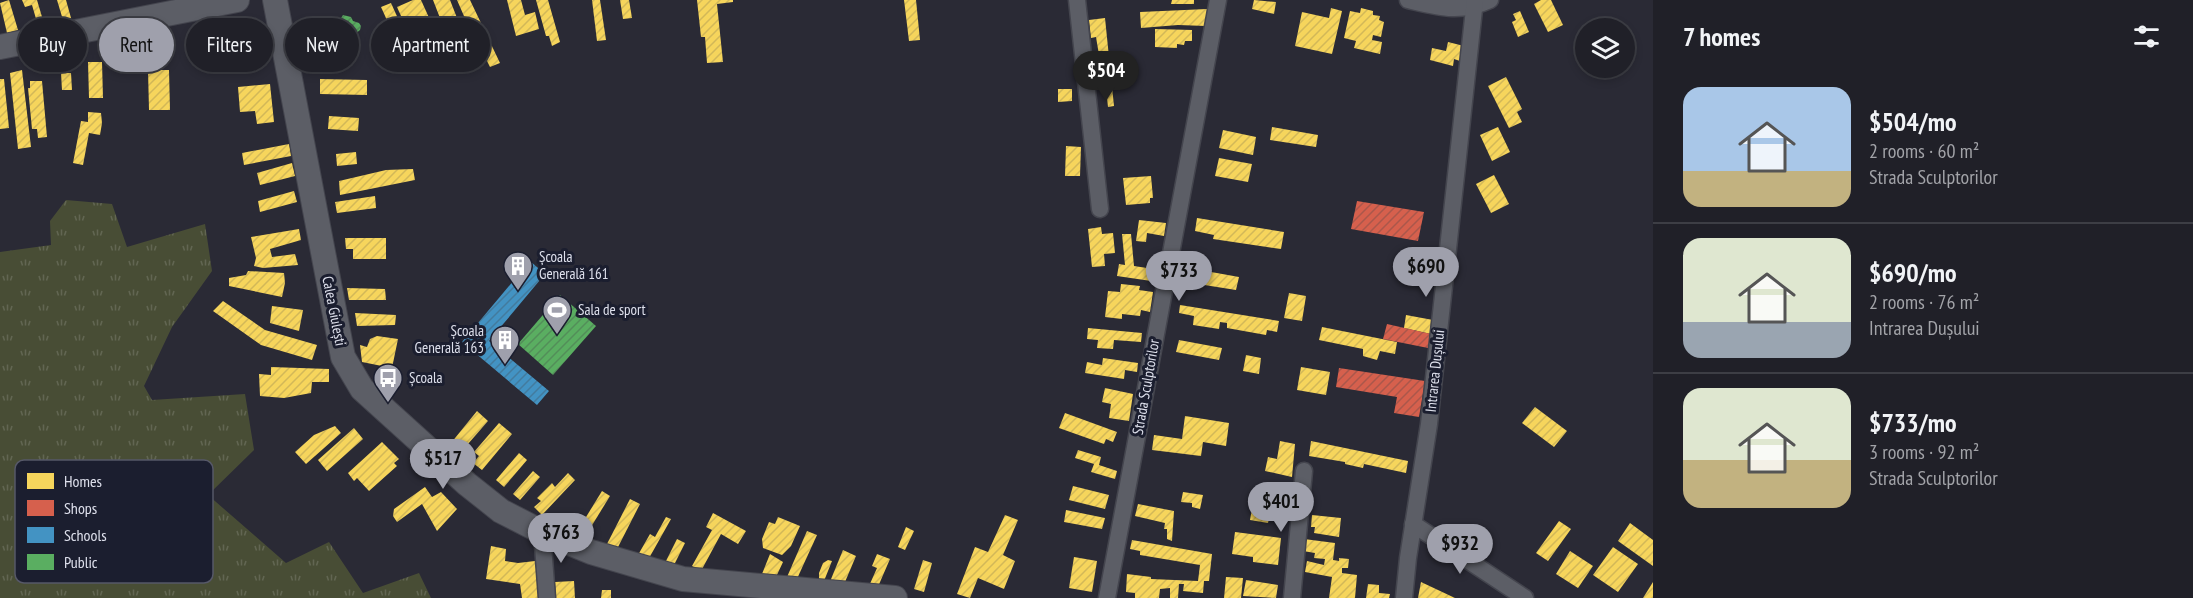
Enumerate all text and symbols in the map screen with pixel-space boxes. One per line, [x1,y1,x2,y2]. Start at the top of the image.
chip: Buy [18,18,87,72]
chip: Rent [99,18,174,72]
chip: Filters [186,18,273,72]
chip: New [285,18,359,72]
chip: Apartment [371,18,490,72]
map controls [1575,18,1635,78]
button: layers [1575,18,1635,78]
text: 7 homes [1683,20,1760,53]
icon: filters [2130,20,2163,53]
pin: $504 [1070,51,1142,102]
text: $504 [1087,57,1125,83]
text: $504/mo [1869,105,1957,138]
icon: home [1731,111,1803,183]
text: 2 rooms · 60 m² [1869,138,1979,164]
text: Strada Sculptorilor [1869,164,1998,190]
place label: Școala Generală 161 [539,247,608,283]
pin: $690 [1390,247,1462,298]
building icon: Școala Generală 161 [502,250,534,292]
pin: $733 [1143,251,1215,302]
text: $690 [1407,253,1445,279]
text: $690/mo [1869,256,1957,289]
text: $733 [1160,257,1198,283]
icon: home [1731,262,1803,334]
street label: Calea Giulești [318,274,351,347]
text: 2 rooms · 76 m² [1869,289,1979,315]
sports icon: Sala de sport [541,294,573,336]
place label: Sala de sport [578,300,646,319]
text: Intrarea Dușului [1869,315,1980,341]
place label: Școala Generală 163 [415,321,484,357]
building icon: Școala Generală 163 [489,324,521,366]
street label: Intrarea Dușului [1421,329,1448,413]
street label: Strada Sculptorilor [1128,337,1163,436]
bus stop icon: Școala [372,362,404,404]
place label: Școala [409,368,442,387]
text: $733/mo [1869,406,1957,439]
icon: home [1731,412,1803,484]
pin: $517 [407,439,479,490]
text: 3 rooms · 92 m² [1869,439,1979,465]
text: $517 [424,445,462,471]
legend [15,460,213,583]
text: Strada Sculptorilor [1869,465,1998,491]
text: Homes [64,471,102,491]
pin: $401 [1245,482,1317,533]
text: $401 [1262,488,1300,514]
text: Shops [64,498,97,518]
pin: $763 [525,513,597,564]
text: $763 [542,519,580,545]
pin: $932 [1424,524,1496,575]
text: Schools [64,525,107,545]
text: $932 [1441,530,1479,556]
text: Public [64,552,98,572]

